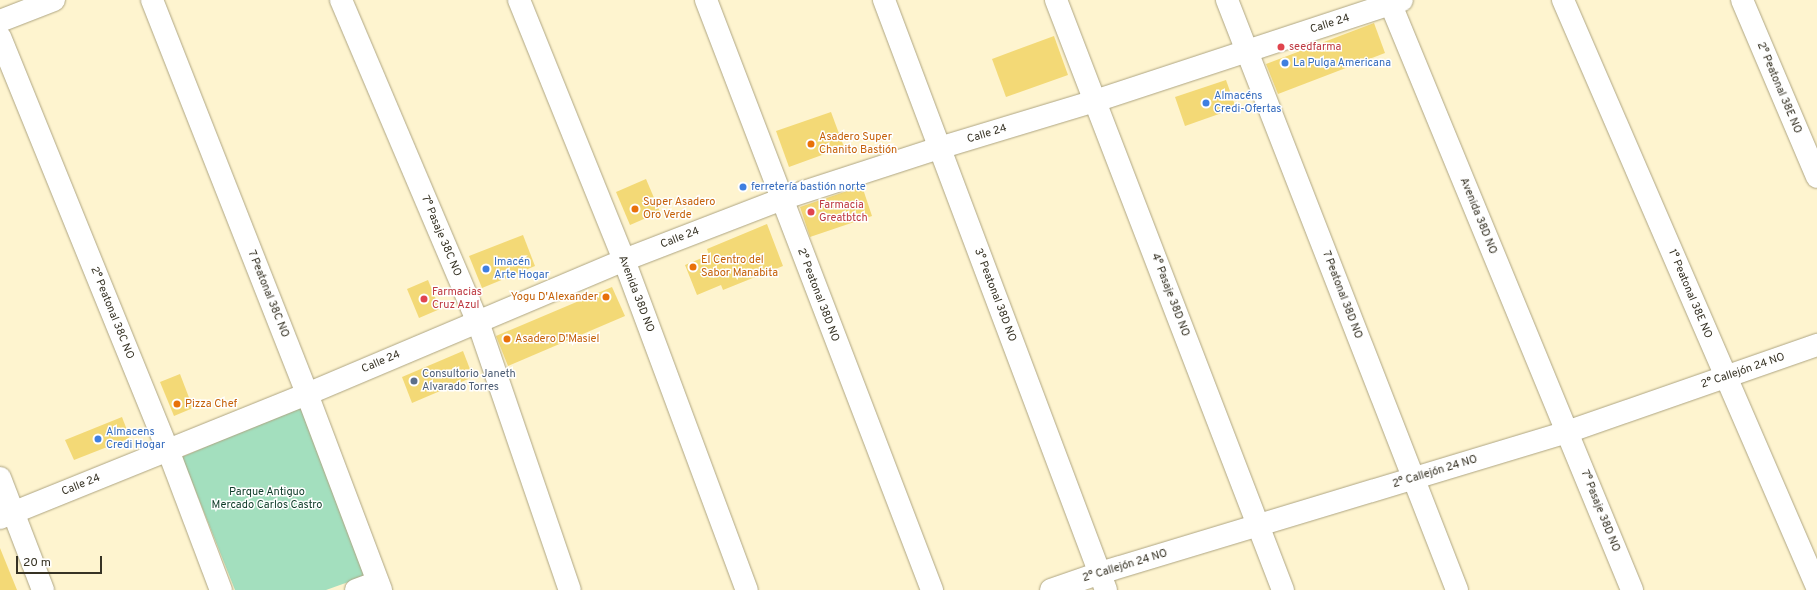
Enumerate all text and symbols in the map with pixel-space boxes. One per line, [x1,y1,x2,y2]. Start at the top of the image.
street label: Calle 24 [1309,11,1351,37]
place label: seedfarma [1289,40,1341,54]
street label: 2° Peatonal 38E NO [1754,40,1804,136]
marker: seedfarma [1276,42,1286,52]
place label: La Pulga Americana [1293,56,1391,70]
marker: La Pulga Americana [1280,58,1290,68]
place label: Almacéns Credi-Ofertas [1214,90,1281,116]
marker: Almacéns Credi-Ofertas [1201,98,1211,108]
street label: Calle 24 [966,122,1008,146]
place label: Asadero Super Chanito Bastión [819,131,897,157]
marker: Asadero Super Chanito Bastión [806,139,816,149]
street label: Avenida 38D NO [1457,176,1499,256]
place label: ferretería bastión norte [751,180,866,194]
marker: ferretería bastión norte [738,182,748,192]
street label: 7° Pasaje 38C NO [418,194,464,278]
place label: Super Asadero Oro Verde [643,196,716,222]
place label: Farmacia Greatbtch [819,199,868,225]
marker: Super Asadero Oro Verde [630,204,640,214]
marker: Farmacia Greatbtch [806,207,816,217]
street label: Calle 24 [659,225,701,251]
street label: 2° Peatonal 38D NO [794,246,842,344]
street label: 3° Peatonal 38D NO [971,246,1019,344]
street label: 1° Peatonal 38E NO [1665,247,1715,341]
street label: 7 Peatonal 38C NO [244,248,292,340]
street label: 7 Peatonal 38D NO [1319,249,1365,341]
street label: 4° Pasaje 38D NO [1148,252,1192,338]
street label: Avenida 38D NO [615,254,657,334]
place label: El Centro del Sabor Manabita [701,254,778,280]
place label: Imacén Arte Hogar [494,256,549,282]
marker: El Centro del Sabor Manabita [688,262,698,272]
marker: Imacén Arte Hogar [481,264,491,274]
street label: 2° Peatonal 38C NO [87,265,137,361]
place label: Farmacias Cruz Azul [432,286,482,312]
place label: Yogu D'Alexander [511,290,598,304]
marker: Yogu D'Alexander [601,292,611,302]
marker: Farmacias Cruz Azul [419,294,429,304]
place label: Asadero D'Masiel [515,332,599,346]
marker: Asadero D'Masiel [502,334,512,344]
street label: Calle 24 [360,348,402,376]
street label: 2° Callejón 24 NO [1699,350,1787,392]
place label: Consultorio Janeth Alvarado Torres [422,368,516,394]
marker: Consultorio Janeth Alvarado Torres [409,376,419,386]
place label: Pizza Chef [185,397,237,411]
marker: Pizza Chef [172,399,182,409]
place label: Almacens Credi Hogar [106,426,165,452]
marker: Almacens Credi Hogar [93,434,103,444]
street label: 2° Callejón 24 NO [1391,453,1479,491]
street label: 7° Pasaje 38D NO [1578,468,1622,554]
street label: Calle 24 [60,471,102,499]
park label: Parque Antiguo Mercado Carlos Castro [212,486,322,512]
street label: 2° Callejón 24 NO [1081,547,1169,585]
scale bar [18,548,104,574]
text: 20 m [23,555,51,571]

